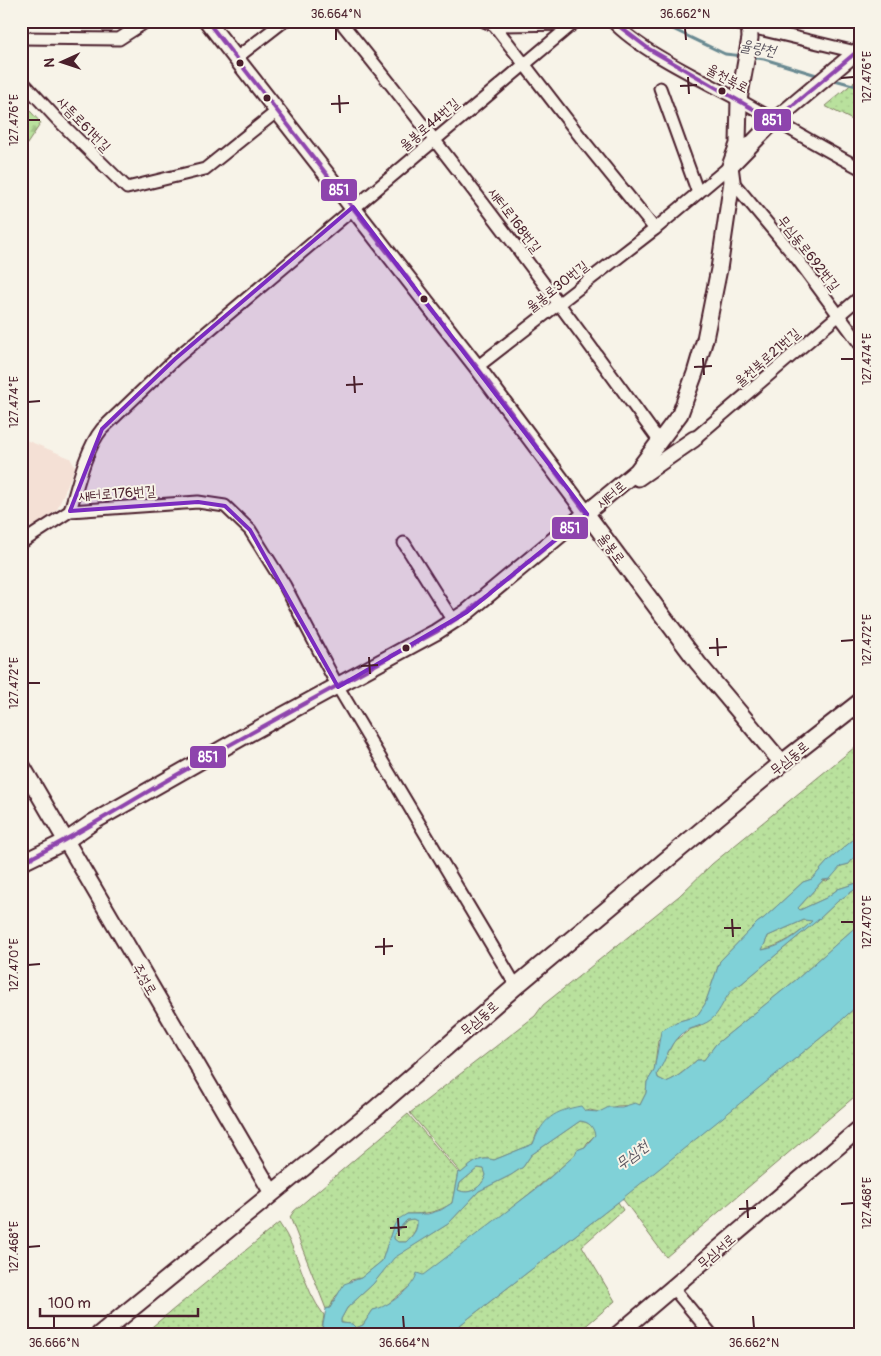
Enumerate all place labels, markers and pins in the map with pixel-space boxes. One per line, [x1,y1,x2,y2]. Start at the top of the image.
unlabelled marker [235,58,245,68]
unlabelled marker [717,86,727,96]
unlabelled marker [262,93,272,103]
unlabelled marker [419,294,429,304]
unlabelled marker [401,643,411,653]

